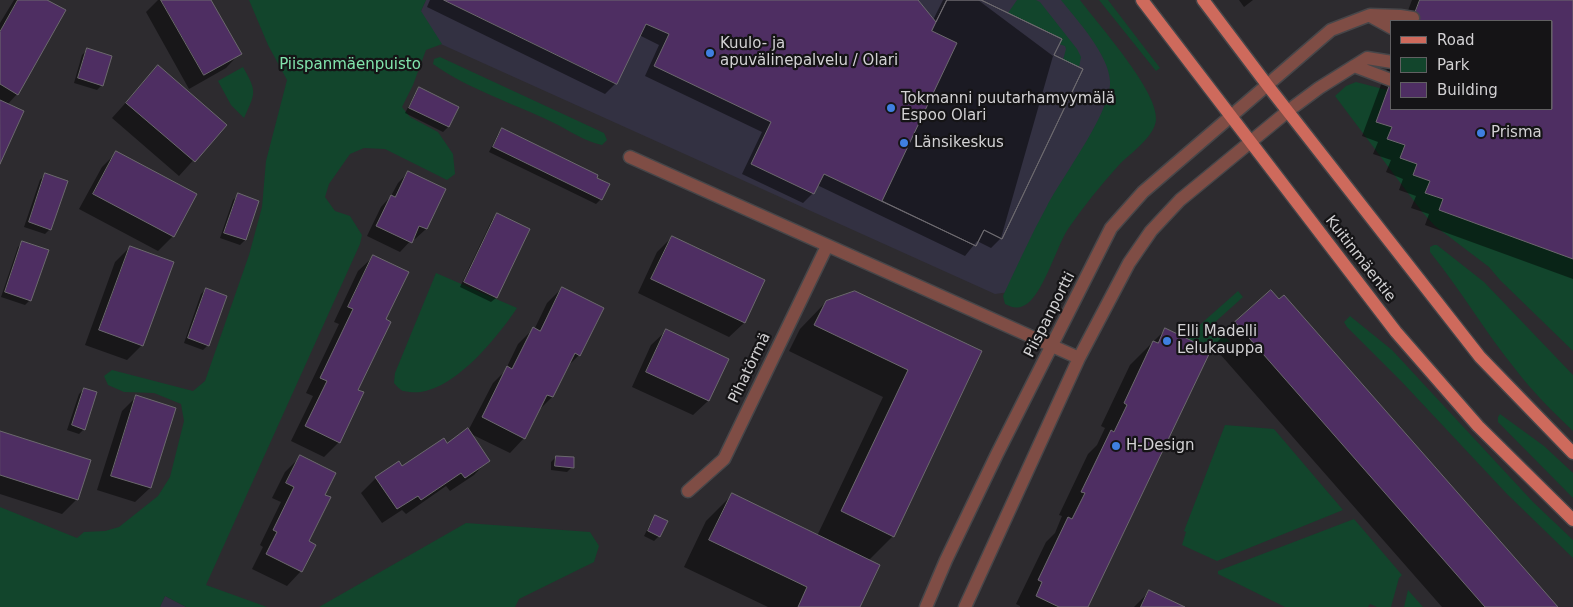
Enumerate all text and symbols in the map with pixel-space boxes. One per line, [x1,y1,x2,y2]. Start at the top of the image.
legend [1390,20,1553,110]
text: Road [1437,31,1475,49]
place label: Kuulo- ja apuvälinepalvelu / Olari [720,35,898,70]
marker: Kuulo- ja apuvälinepalvelu / Olari [704,47,716,59]
park label: Piispanmäenpuisto [279,56,421,74]
text: Park [1437,56,1469,74]
text: Building [1437,81,1498,99]
place label: Tokmanni puutarhamyymälä Espoo Olari [901,90,1115,125]
marker: Tokmanni puutarhamyymälä Espoo Olari [885,102,897,114]
place label: Prisma [1491,124,1542,142]
marker: Prisma [1475,127,1487,139]
place label: Länsikeskus [914,134,1004,152]
marker: Länsikeskus [898,137,910,149]
street label: Kuitinmäentie [1321,212,1399,306]
street label: Piispanportti [1021,269,1079,361]
place label: Elli Madelli Lelukauppa [1177,323,1263,358]
street label: Pihatörmä [725,330,775,406]
marker: Elli Madelli Lelukauppa [1161,335,1173,347]
place label: H-Design [1126,437,1194,455]
marker: H-Design [1110,440,1122,452]

